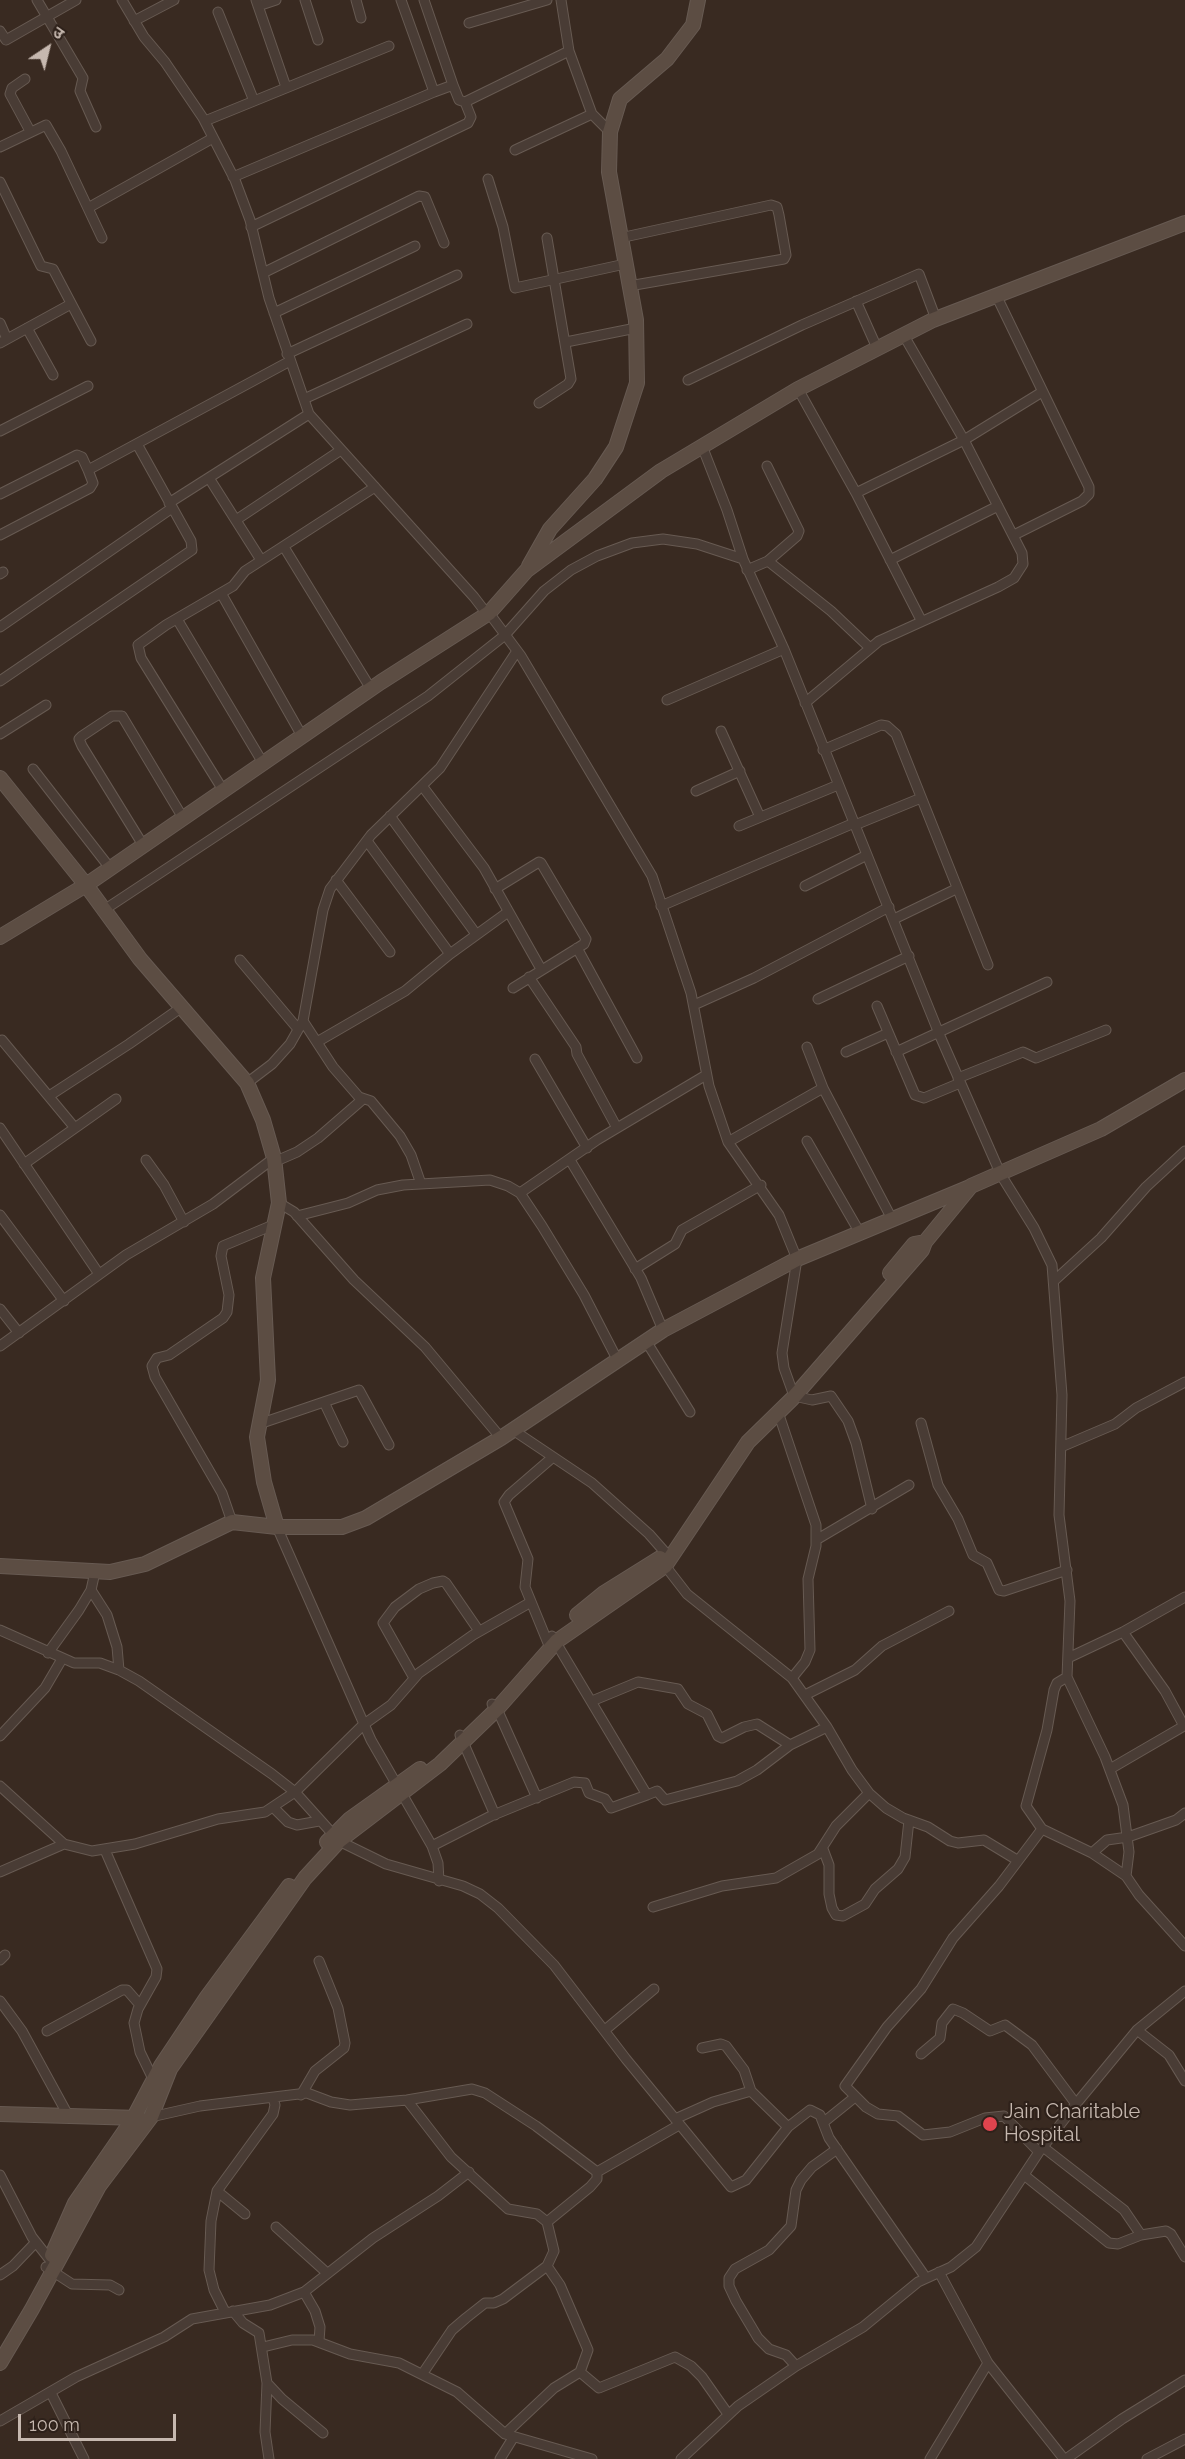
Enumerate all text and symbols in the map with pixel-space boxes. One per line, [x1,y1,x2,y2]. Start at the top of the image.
north arrow [18,18,78,78]
text: उ [49,22,68,43]
place label: Jain Charitable Hospital [1004,2100,1140,2147]
marker: Jain Charitable Hospital [981,2115,999,2133]
scale bar [21,2402,178,2440]
text: 100 m [29,2414,80,2435]

